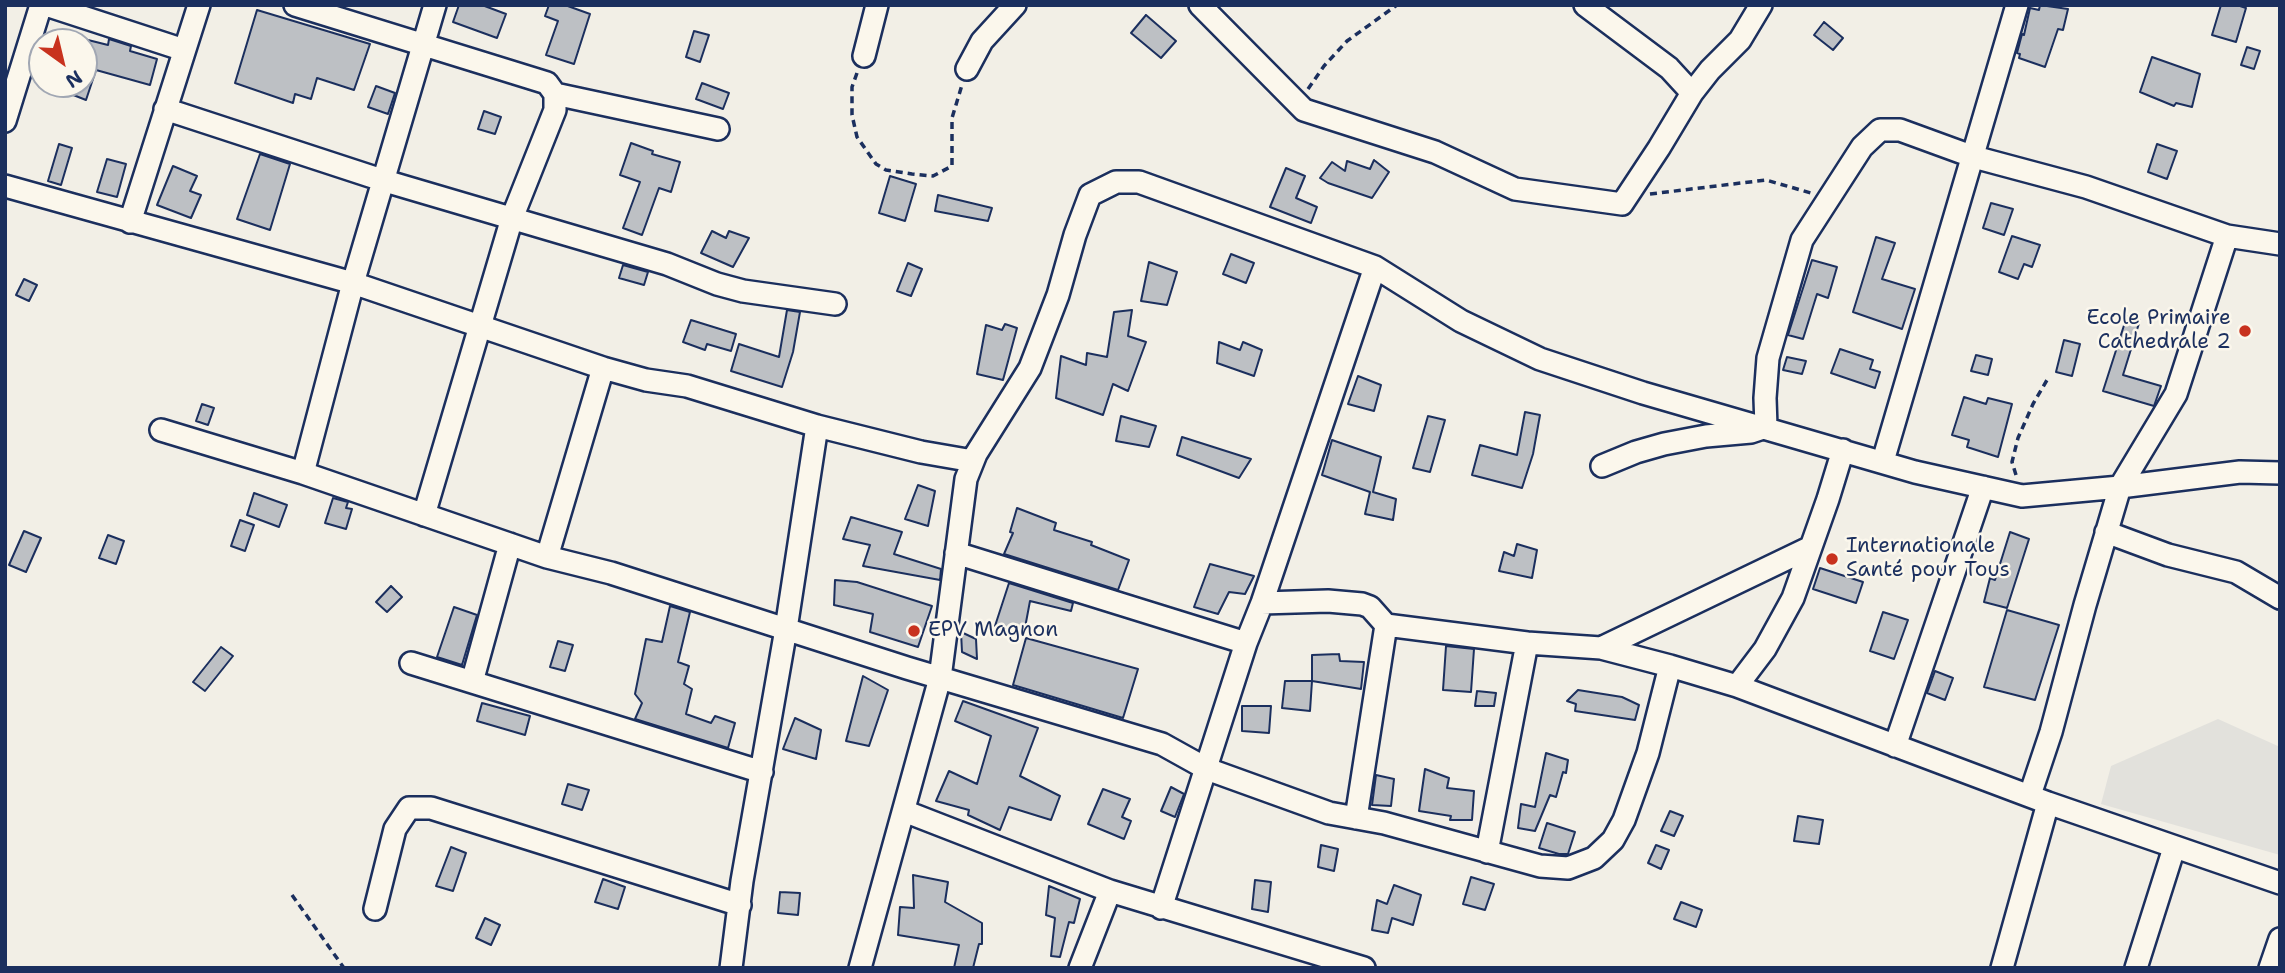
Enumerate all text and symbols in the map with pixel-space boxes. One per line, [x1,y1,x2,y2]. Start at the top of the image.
north arrow [28,28,98,98]
text: N [61,65,87,94]
place label: Ecole Primaire Cathedrale 2 [2086,306,2231,356]
marker: Ecole Primaire Cathedrale 2 [2237,323,2253,339]
place label: Internationale Santé pour Tous [1846,534,2010,584]
marker: Internationale Santé pour Tous [1824,551,1840,567]
place label: EPV Magnon [928,618,1058,644]
marker: EPV Magnon [906,623,922,639]

